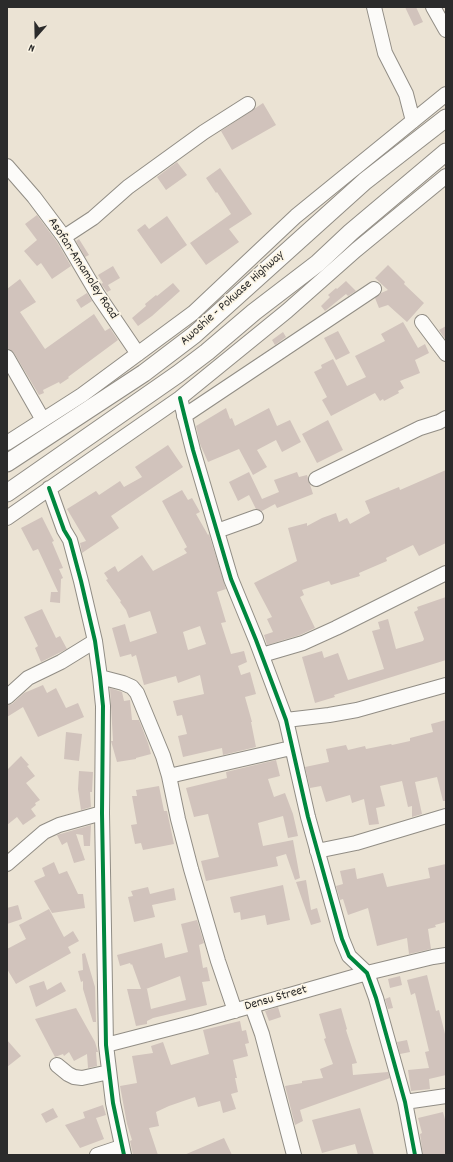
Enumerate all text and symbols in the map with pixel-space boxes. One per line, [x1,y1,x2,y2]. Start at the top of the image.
north arrow [16,16,56,56]
text: N [27,39,37,56]
street label: Asofan-Amamoley Road [43,215,121,323]
street label: Awoshie - Pokuase Highway [178,248,288,350]
street label: Densu Street [243,983,309,1015]

